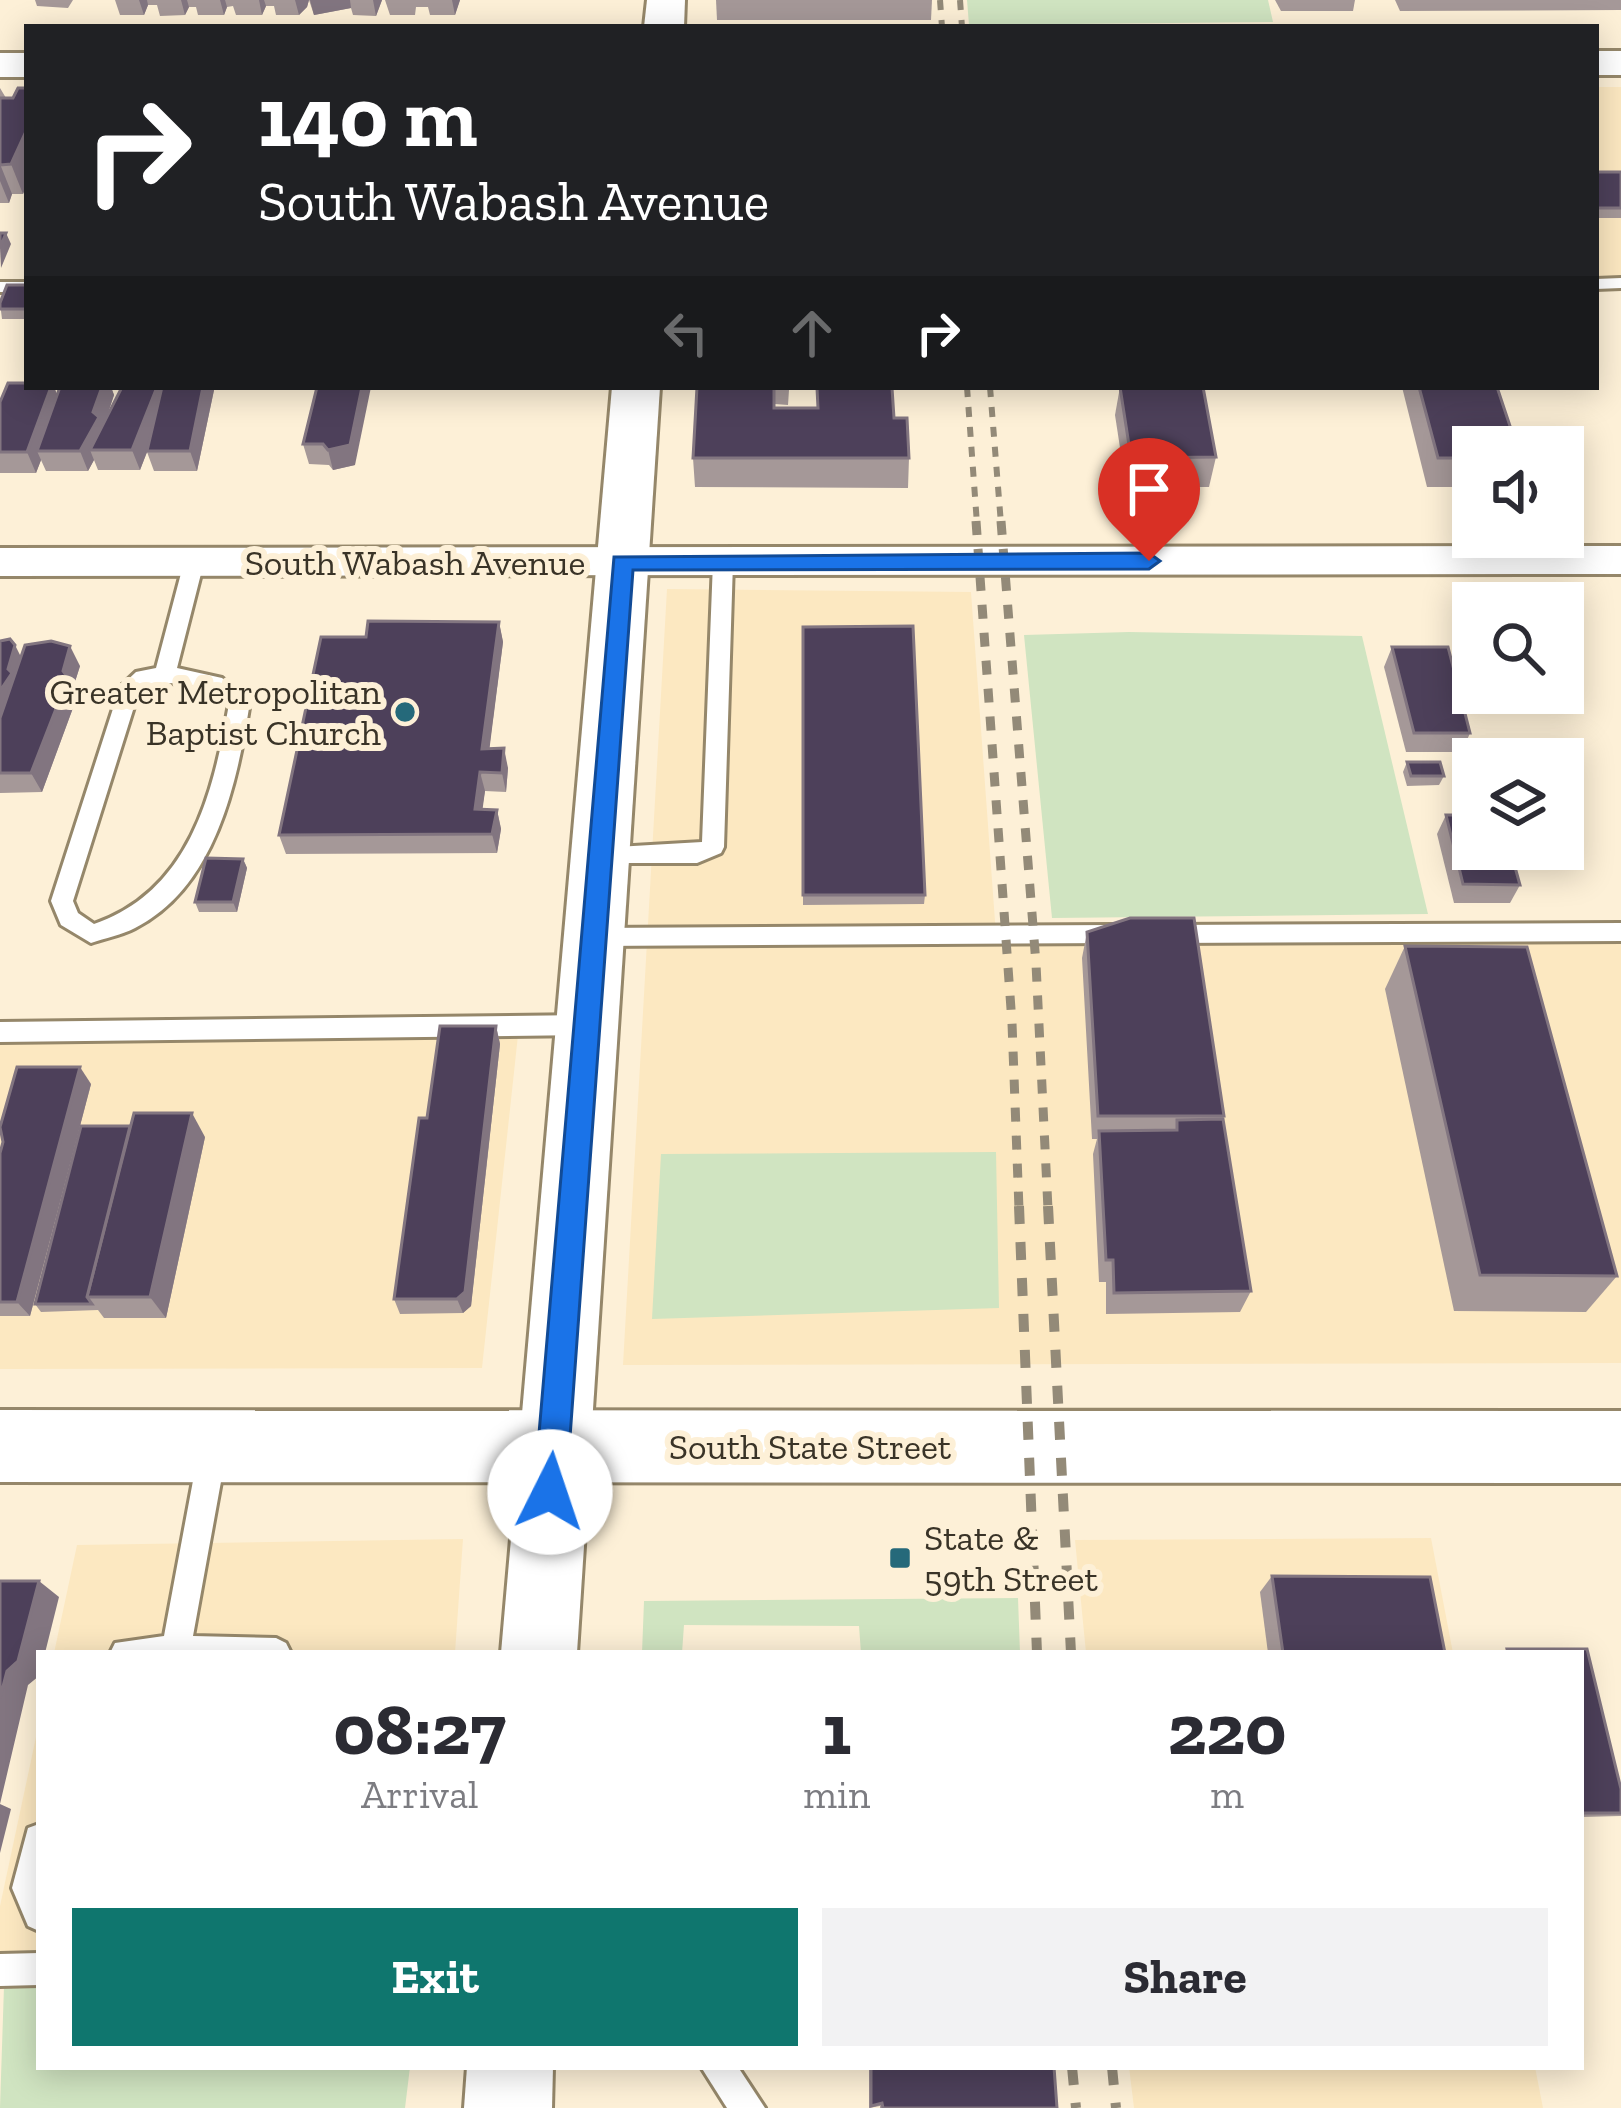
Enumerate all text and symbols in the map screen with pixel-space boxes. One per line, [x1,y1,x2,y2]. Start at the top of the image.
text: 140 m [258,67,478,168]
icon: right [60,72,216,228]
text: South Wabash Avenue [258,169,769,234]
icon: left [653,300,719,366]
icon: ahead [779,300,845,366]
icon: right [905,300,971,366]
map controls [1452,426,1584,870]
button: sound [1452,426,1584,558]
pin [1098,438,1200,561]
icon: arrive [1116,456,1182,522]
street label: South Wabash Avenue [245,541,585,584]
button: search [1452,582,1584,714]
place label: Greater Metropolitan Baptist Church [50,670,381,754]
marker: Greater Metropolitan Baptist Church [392,699,418,725]
button: layers [1452,738,1584,870]
street label: South State Street [669,1425,952,1468]
position arrow [487,1429,613,1555]
place label: State & 59th Street [924,1516,1098,1600]
marker: State & 59th Street [887,1545,913,1571]
text: 08:27 [333,1686,506,1772]
text: 1 [822,1686,851,1772]
text: 220 [1168,1686,1287,1772]
text: Arrival [361,1771,478,1818]
text: min [803,1771,870,1818]
text: m [1210,1771,1244,1818]
button: Exit [72,1908,798,2046]
button: Share [822,1908,1548,2046]

